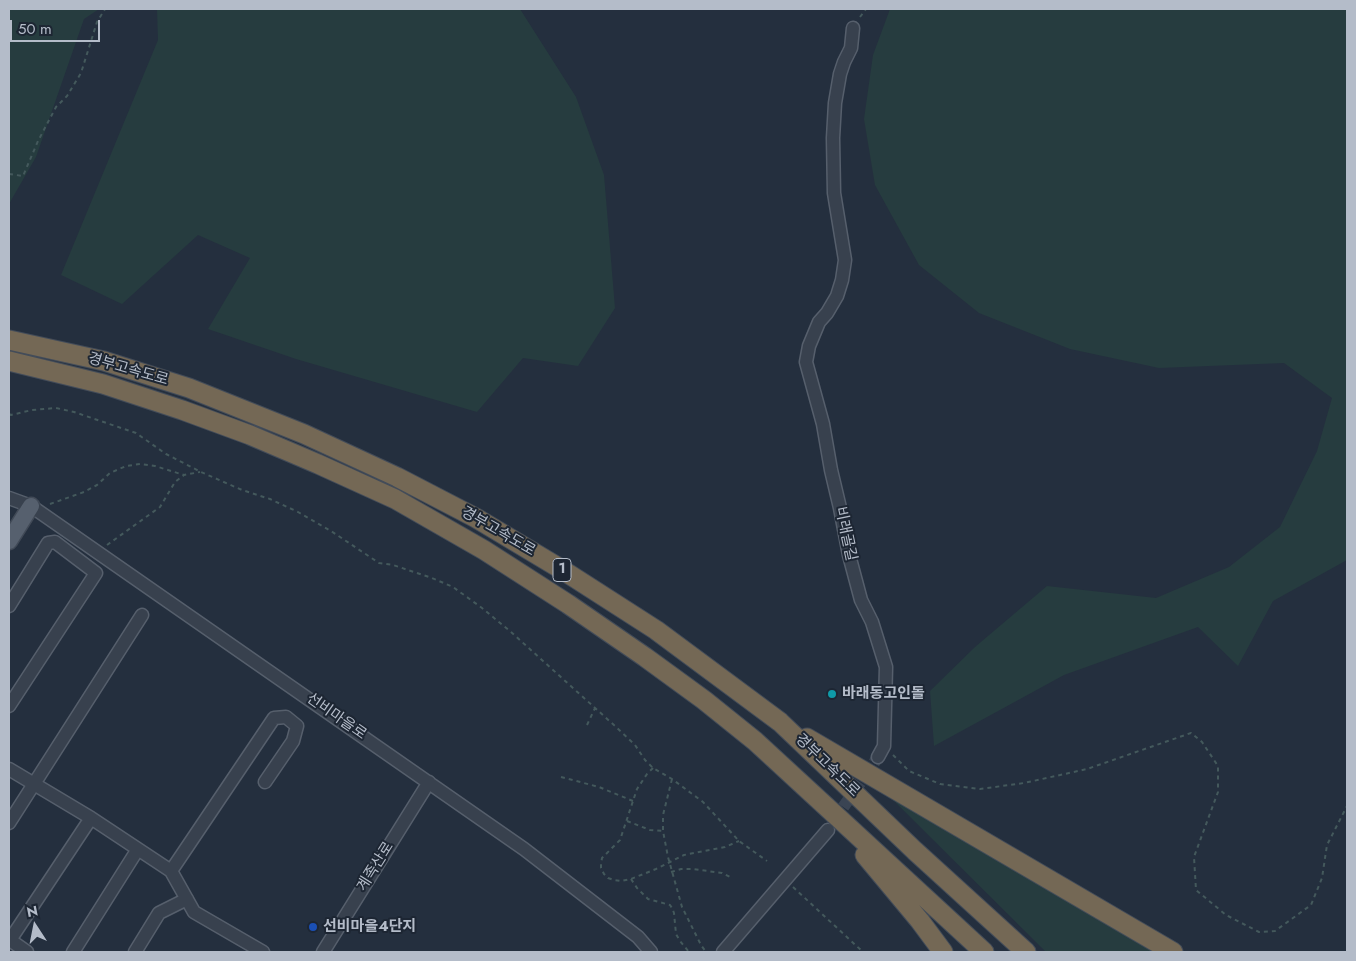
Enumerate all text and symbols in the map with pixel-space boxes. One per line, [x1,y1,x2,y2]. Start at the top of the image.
scale bar [12,10,102,42]
text: 50 m [18,18,52,40]
street label: 경부고속도로 [86,350,170,390]
street label: 경부고속도로 [458,504,538,560]
street label: 비래골길 [830,505,860,563]
road number: 1 [553,558,571,582]
place label: 바래동고인돌 [842,685,925,703]
marker: 바래동고인돌 [826,688,838,700]
street label: 선비마을로 [303,690,369,744]
street label: 경부고속도로 [791,731,863,801]
street label: 계족산로 [354,839,398,895]
text: N [25,900,40,922]
north arrow [10,901,60,951]
place label: 선비마을4단지 [323,918,416,936]
marker: 선비마을4단지 [307,921,319,933]

